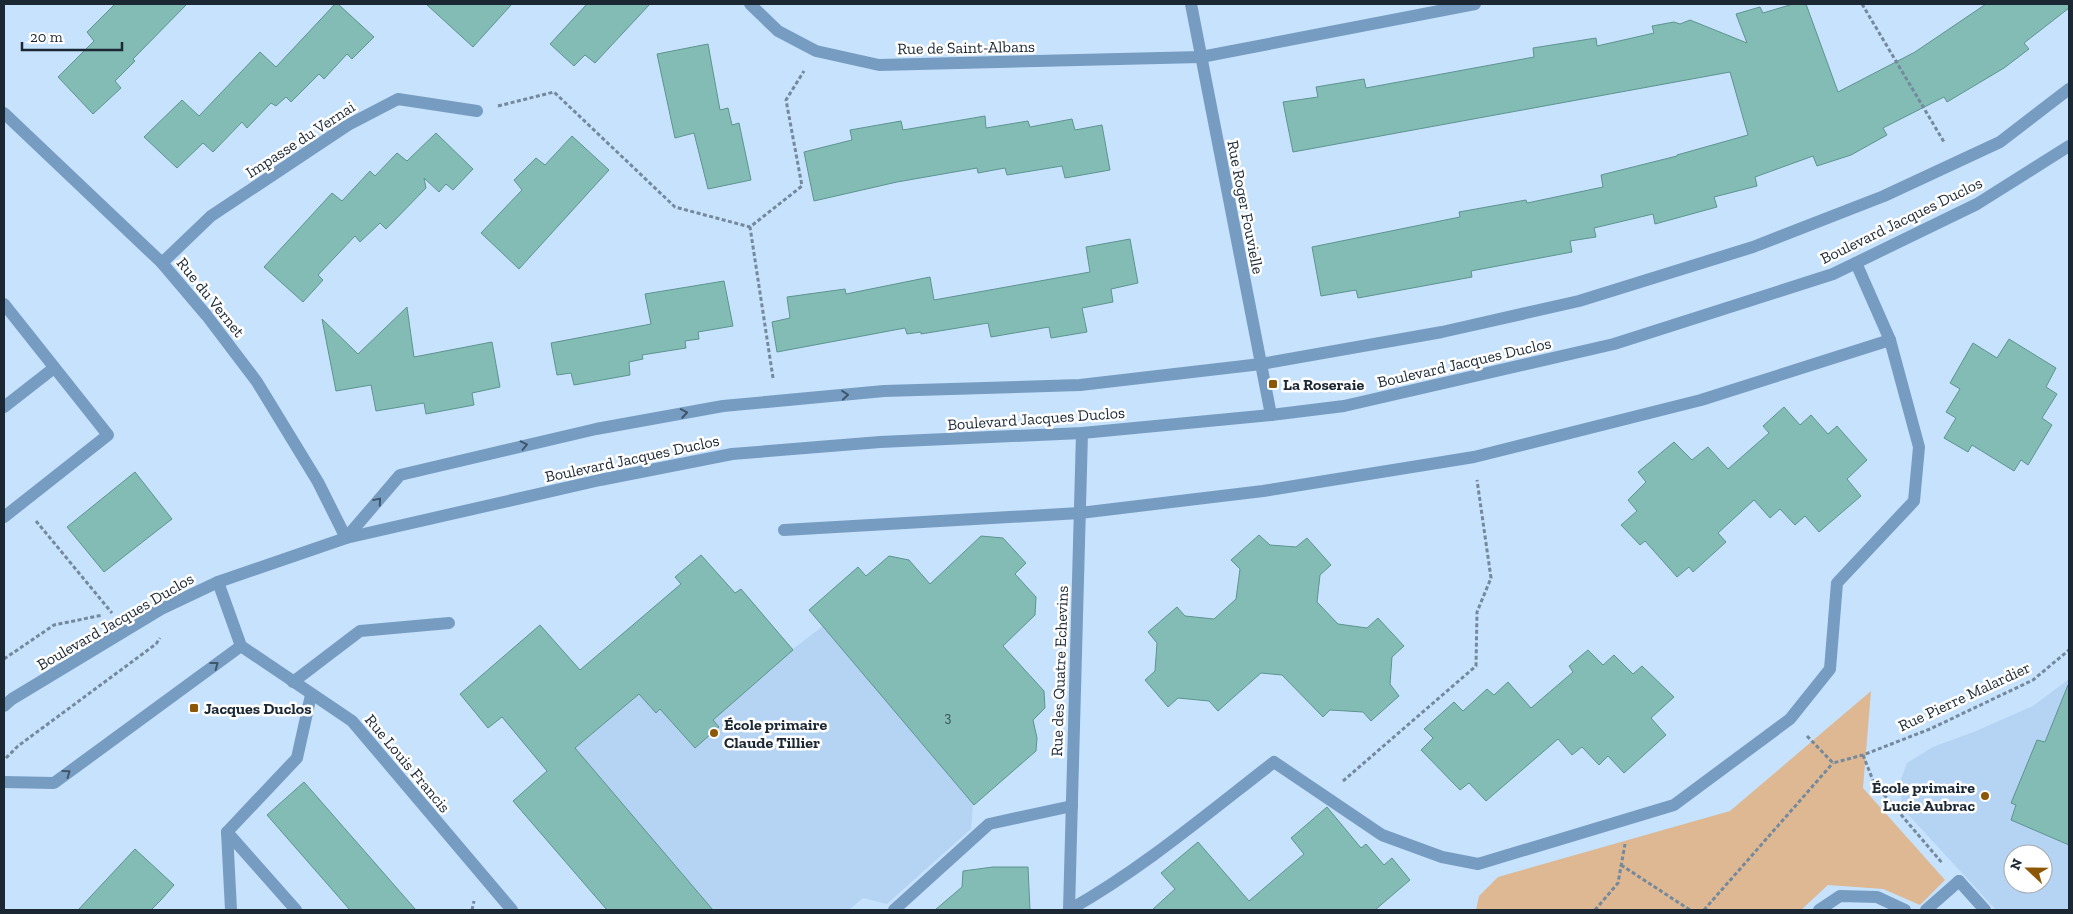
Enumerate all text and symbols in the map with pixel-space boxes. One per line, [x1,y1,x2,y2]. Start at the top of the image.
scale bar [22,20,122,52]
text: 20 m [30,28,63,46]
street label: Rue de Saint-Albans [897,37,1035,58]
street label: Impasse du Vernai [242,97,359,182]
street label: Rue Roger Fouvielle [1223,139,1268,276]
street label: Boulevard Jacques Duclos [1817,173,1985,268]
street label: Rue du Vernet [173,254,249,341]
street label: Boulevard Jacques Duclos [1375,333,1553,392]
place label: La Roseraie [1283,375,1364,394]
marker: La Roseraie [1267,378,1279,390]
one-way arrow [841,390,849,401]
street label: Boulevard Jacques Duclos [947,403,1125,434]
one-way arrow [679,409,688,419]
street label: Boulevard Jacques Duclos [543,431,721,486]
one-way arrow [520,440,529,451]
one-way arrow [372,498,380,507]
street label: Boulevard Jacques Duclos [33,569,197,674]
street label: Rue des Quatre Echevins [1047,585,1072,757]
street label: Rue Pierre Malardier [1895,657,2034,735]
one-way arrow [209,662,219,671]
place label: Jacques Duclos [204,699,312,718]
marker: Jacques Duclos [188,702,200,714]
house number: 3 [945,709,952,726]
street label: Rue Louis Francis [361,710,454,816]
place label: École primaire Claude Tillier [724,715,828,752]
marker: École primaire Claude Tillier [708,727,720,739]
one-way arrow [61,771,70,779]
place label: École primaire Lucie Aubrac [1872,778,1975,815]
marker: École primaire Lucie Aubrac [1979,790,1991,802]
north arrow [2003,844,2053,894]
text: N [2007,856,2026,872]

